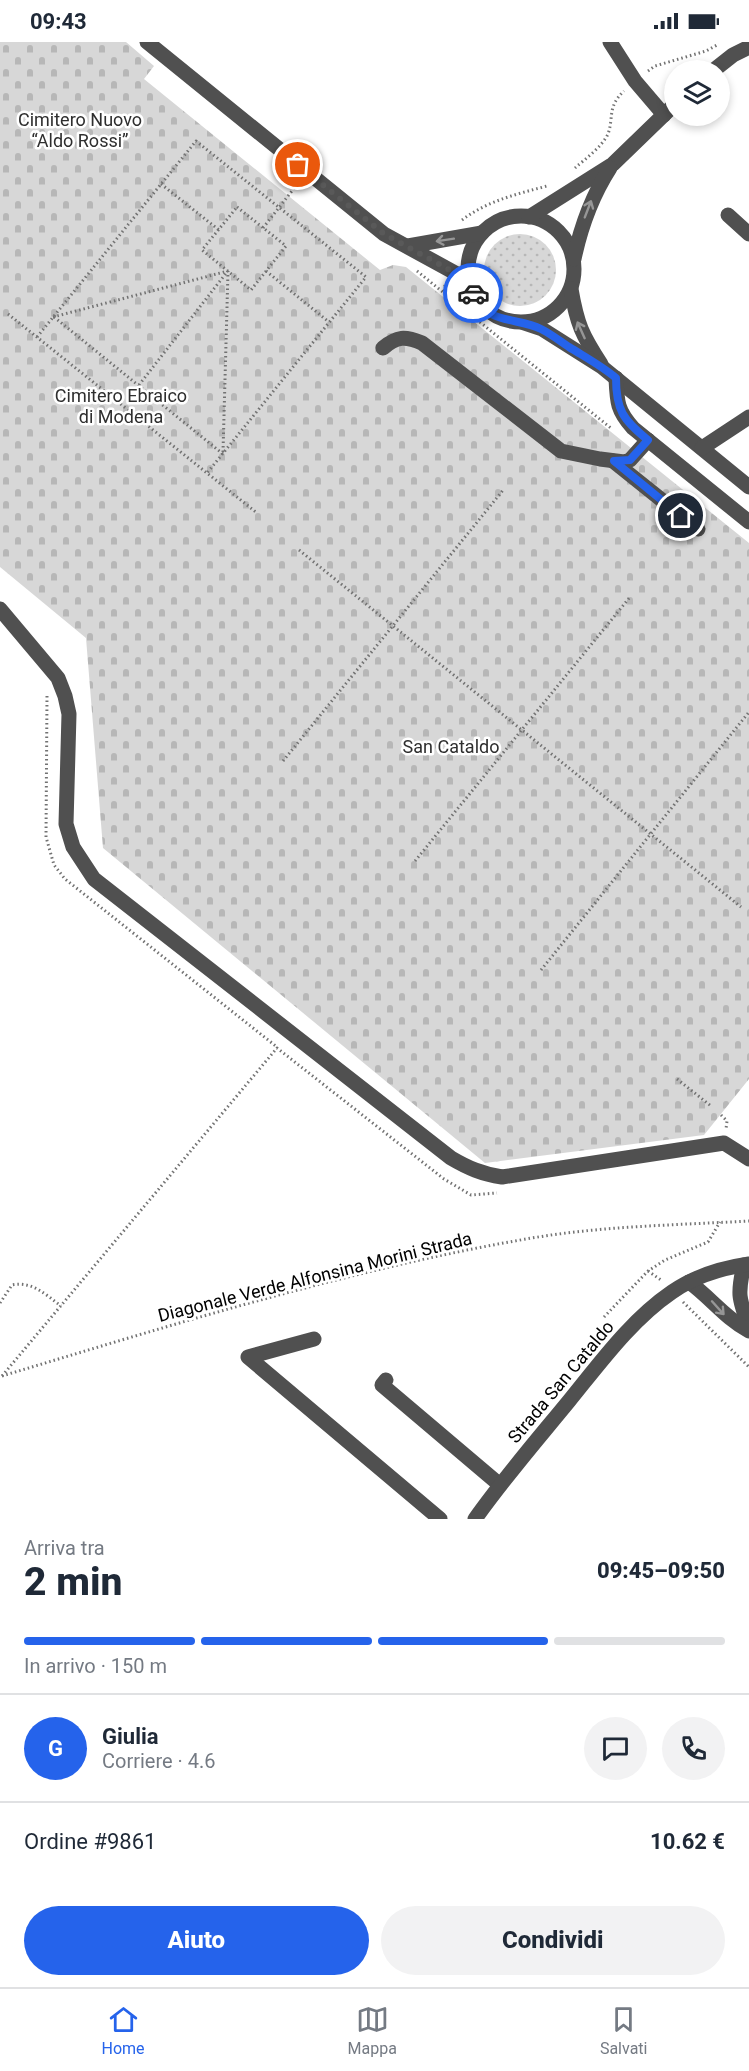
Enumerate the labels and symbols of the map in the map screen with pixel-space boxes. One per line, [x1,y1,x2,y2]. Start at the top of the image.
park label: Cimitero Nuovo “Aldo Rossi” [18,109,142,151]
pin [272,139,323,190]
one-way arrow [584,200,595,219]
one-way arrow [436,235,455,246]
courier [443,263,503,323]
one-way arrow [575,322,586,340]
park label: Cimitero Ebraico di Modena [55,385,187,427]
pin [655,490,706,541]
park label: San Cataldo [403,736,499,757]
street label: Diagonale Verde Alfonsina Morini Strada [156,1227,474,1326]
one-way arrow [711,1300,725,1315]
street label: Strada San Cataldo [503,1316,618,1447]

